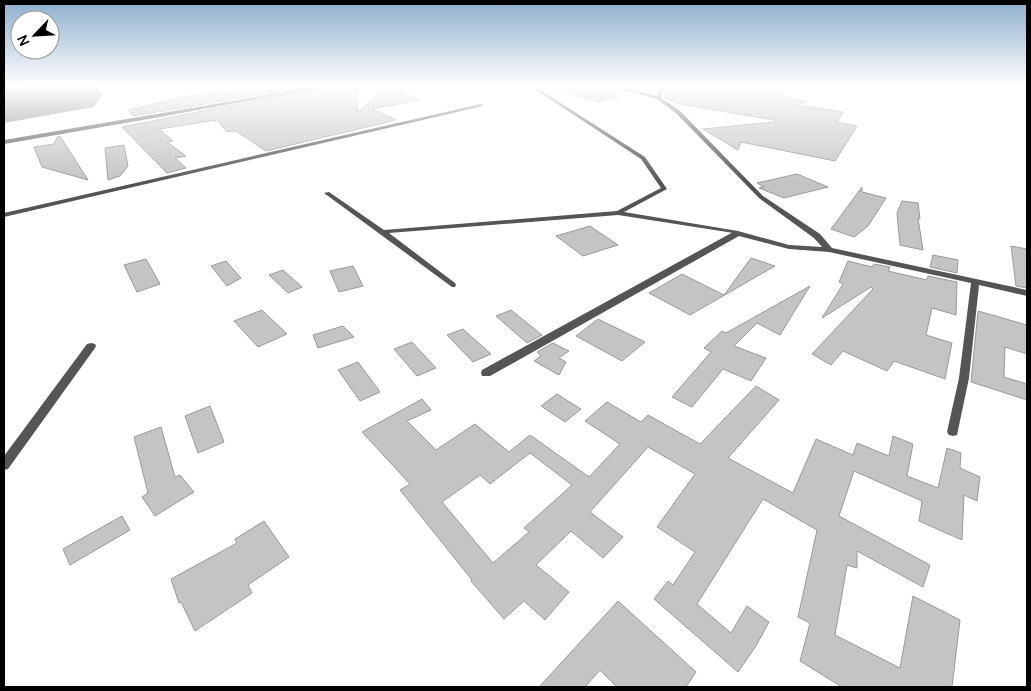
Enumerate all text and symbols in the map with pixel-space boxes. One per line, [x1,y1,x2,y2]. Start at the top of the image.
north arrow [10,10,60,60]
text: N [12,32,34,49]

